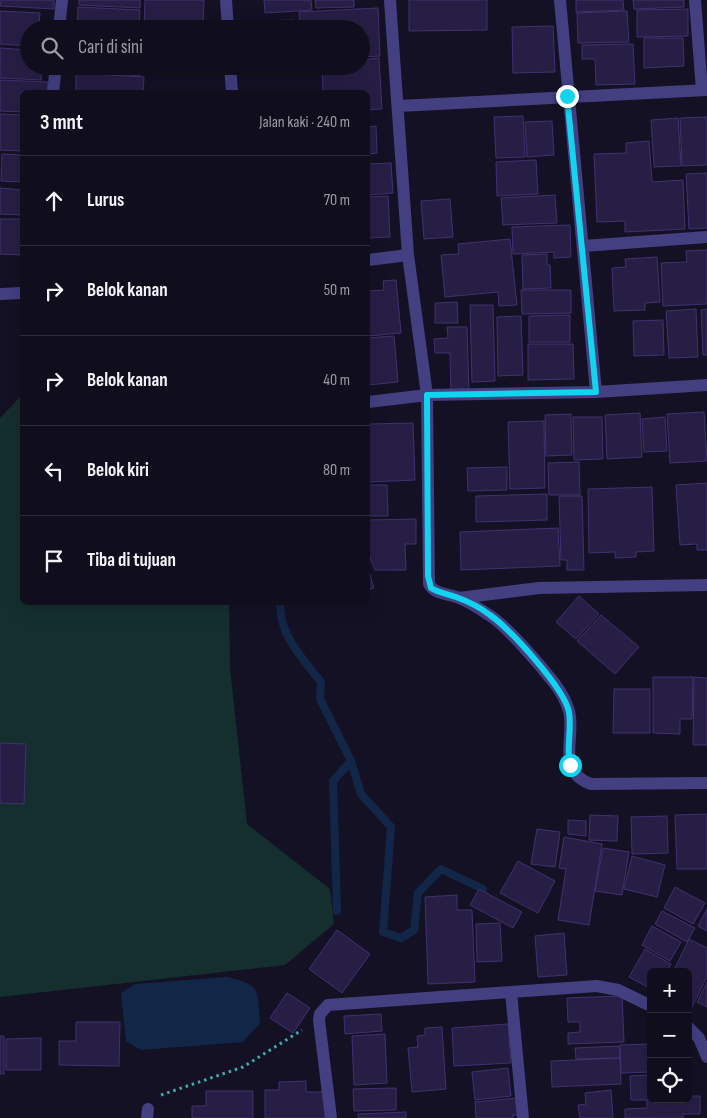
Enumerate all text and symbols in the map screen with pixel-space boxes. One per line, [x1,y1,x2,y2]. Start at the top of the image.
search box [20,20,370,75]
icon: search [38,34,66,62]
text: Cari di sini [78,36,143,59]
route end [556,85,579,108]
text: 3 mnt [40,110,83,135]
text: Jalan kaki · 240 m [259,113,350,132]
icon: ahead [40,187,68,215]
text: Lurus [87,189,124,212]
text: 70 m [324,191,350,210]
icon: right [40,277,68,305]
text: Belok kanan [87,279,168,302]
text: 50 m [324,281,350,300]
icon: right [40,367,68,395]
text: Belok kanan [87,369,168,392]
text: 40 m [323,371,350,390]
icon: left [40,457,68,485]
text: Belok kiri [87,459,149,482]
text: 80 m [323,461,350,480]
icon: arrive [40,547,68,575]
text: Tiba di tujuan [87,549,176,572]
route start [559,754,582,777]
map controls [647,968,692,1103]
button: + [647,968,692,1013]
button: − [647,1013,692,1058]
button: locate [647,1058,692,1103]

